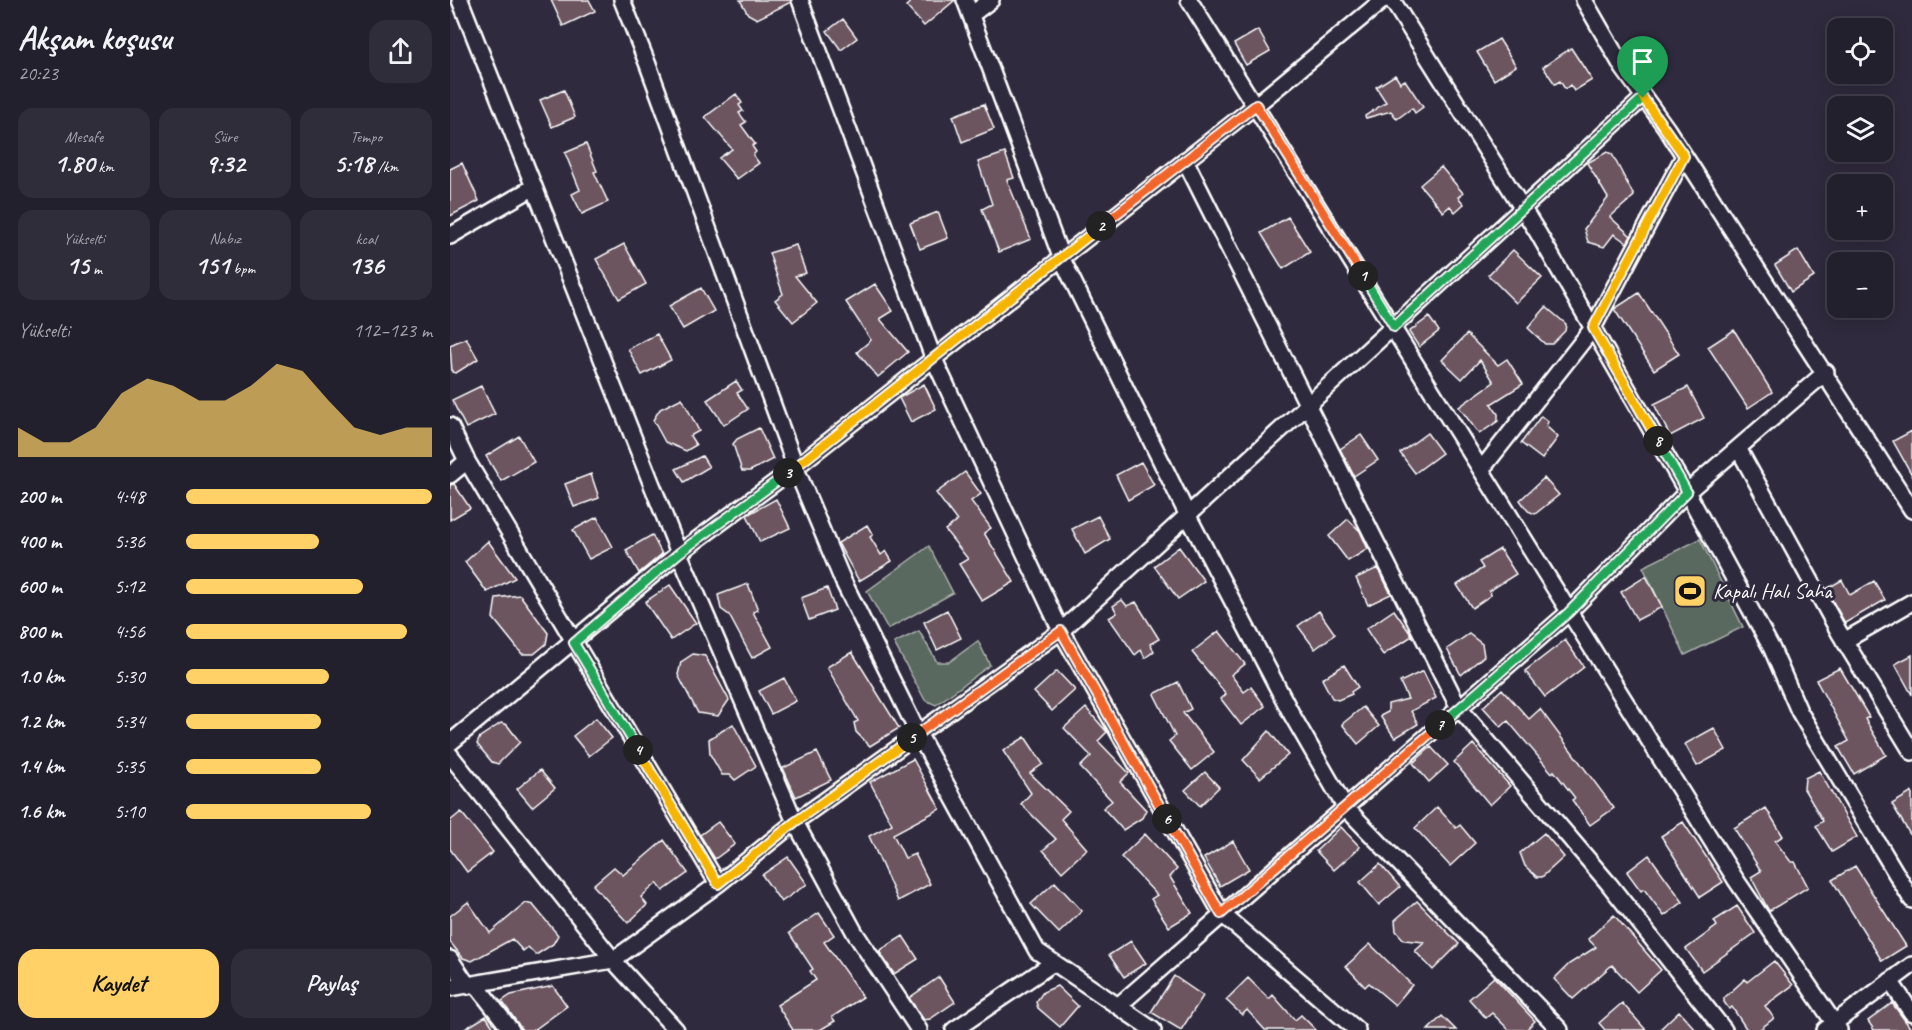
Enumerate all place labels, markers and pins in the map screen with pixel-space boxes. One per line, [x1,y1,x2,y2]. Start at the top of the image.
pin [1617,36,1668,98]
pin: 2 [1086,211,1116,241]
pin: 1 [1348,261,1378,291]
pin: 8 [1643,426,1673,456]
pin: 3 [773,458,803,488]
sports icon: Kapalı Halı Saha [1672,573,1708,609]
place label: Kapalı Halı Saha [1713,578,1833,604]
pin: 7 [1425,710,1455,740]
pin: 5 [897,723,927,753]
pin: 4 [623,735,653,765]
pin: 6 [1152,804,1182,834]

